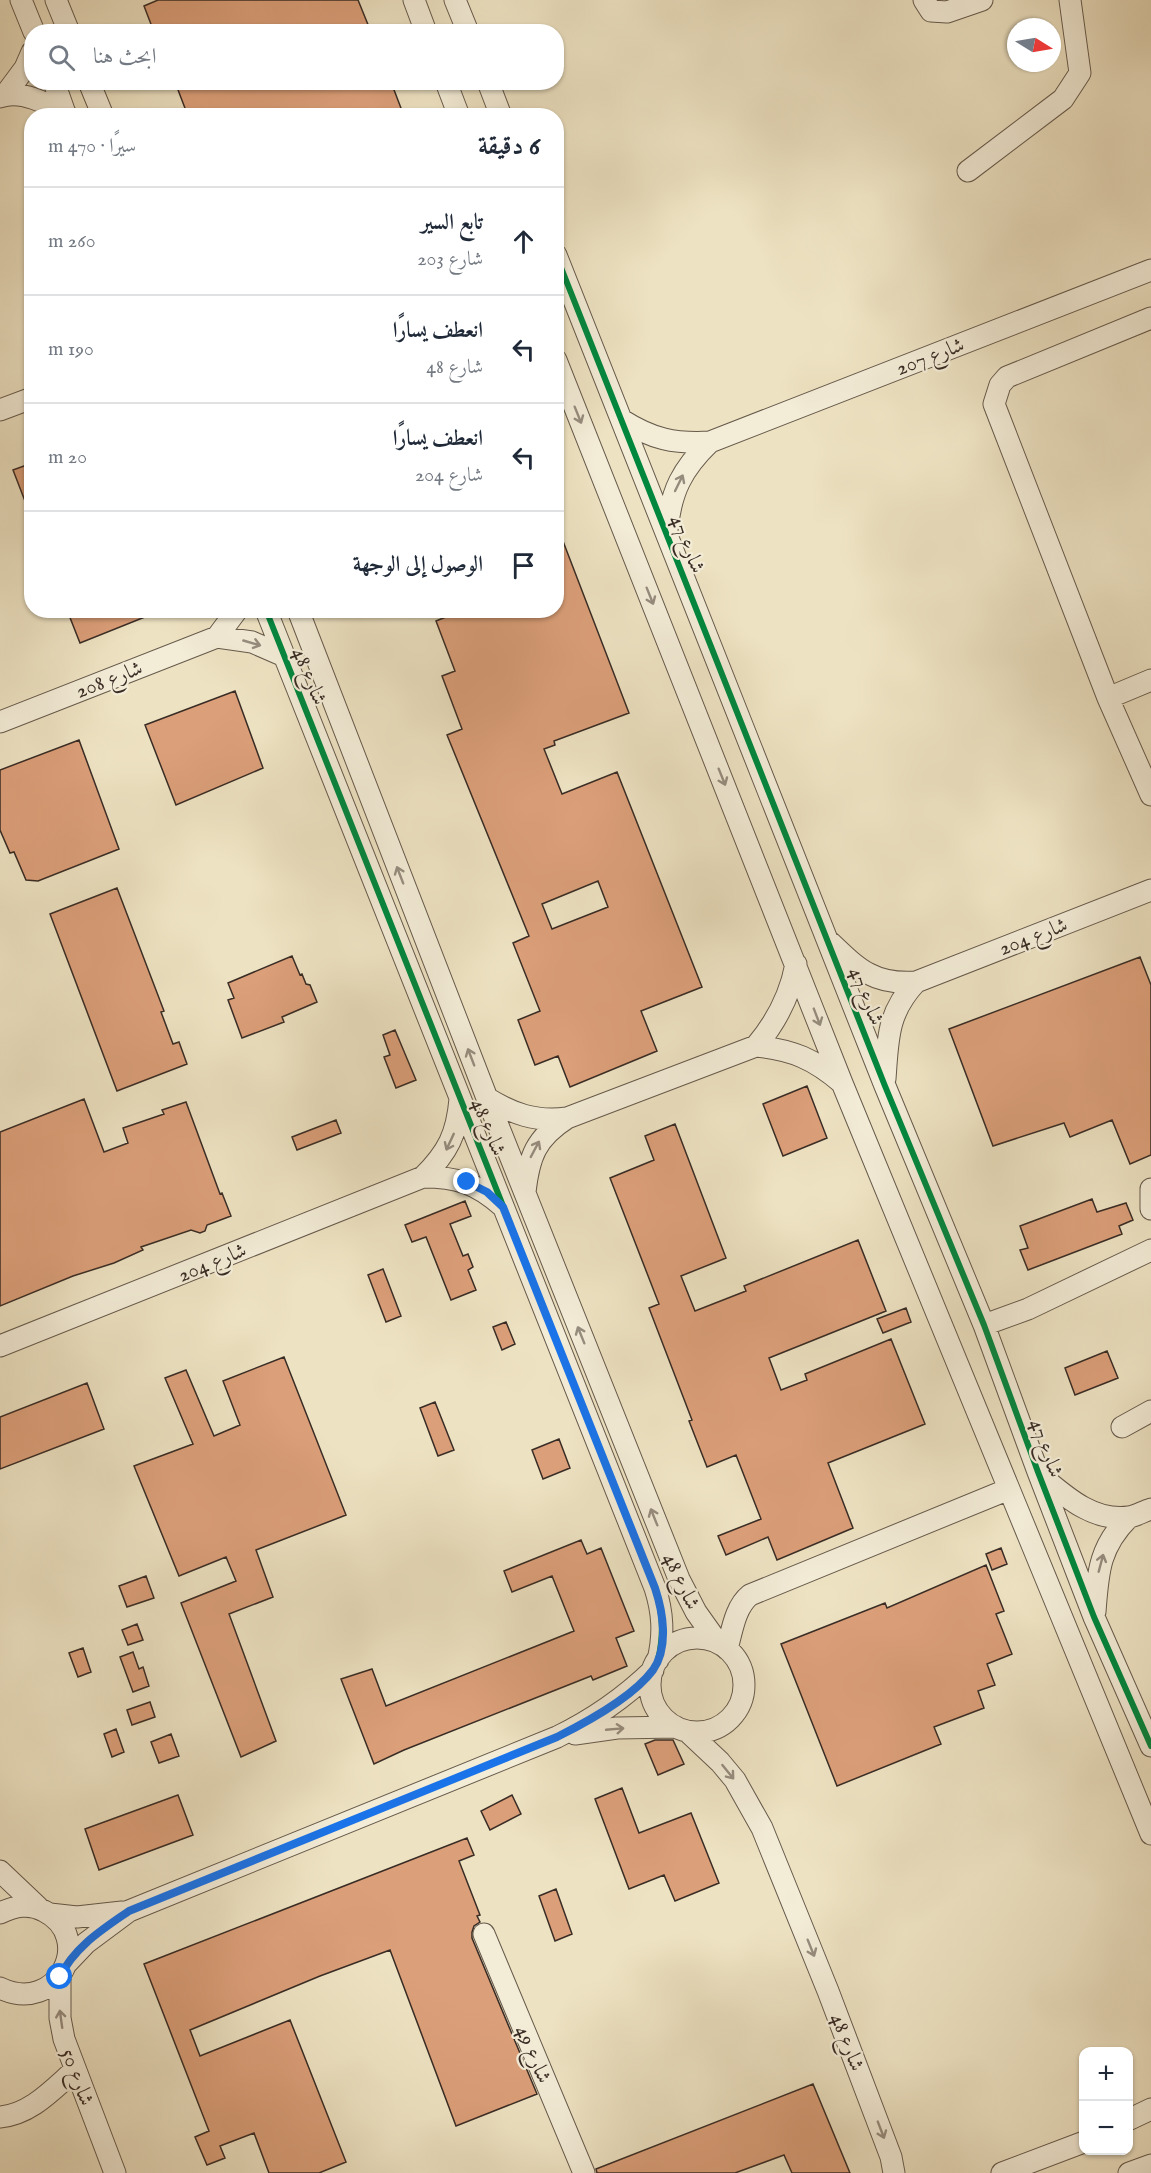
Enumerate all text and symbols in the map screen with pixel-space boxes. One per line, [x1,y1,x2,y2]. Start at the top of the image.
north arrow [1007,18,1061,72]
search box [24,24,564,90]
icon: search [45,41,78,74]
text: ابحث هنا [93,43,156,71]
text: 6 دقيقة [478,130,540,163]
text: سيرًا · 470 m [48,134,136,159]
text: تابع السير [421,209,483,237]
icon: ahead [507,225,540,258]
text: 260 m [48,229,95,254]
text: شارع 203 [417,247,483,272]
text: انعطف يسارًا [393,317,483,345]
street label: شارع 207 [893,332,970,386]
icon: left [507,333,540,366]
text: 190 m [48,337,94,362]
text: شارع 48 [426,355,483,380]
one-way arrow [573,405,584,424]
text: انعطف يسارًا [393,425,483,453]
icon: left [507,441,540,474]
text: 20 m [48,445,87,470]
text: شارع 204 [415,463,483,488]
one-way arrow [673,474,685,492]
street label: شارع 47 [660,511,710,579]
icon: arrive [507,549,540,582]
text: الوصول إلى الوجهة [353,551,483,579]
one-way arrow [645,586,656,605]
one-way arrow [242,638,261,649]
street label: شارع 48 [282,644,332,710]
street label: شارع 208 [72,655,148,708]
one-way arrow [717,768,728,786]
one-way arrow [394,866,405,885]
street label: شارع 204 [995,912,1073,966]
street label: شارع 47 [839,963,889,1031]
one-way arrow [812,1007,823,1026]
one-way arrow [464,1048,475,1066]
street label: شارع 48 [461,1095,511,1161]
one-way arrow [443,1132,455,1150]
one-way arrow [530,1141,541,1159]
route end [453,1168,479,1194]
street label: شارع 204 [174,1237,252,1292]
one-way arrow [575,1327,586,1345]
street label: شارع 47 [1020,1415,1069,1483]
one-way arrow [648,1508,659,1526]
street label: شارع 48 [653,1549,705,1616]
one-way arrow [1096,1554,1107,1573]
one-way arrow [605,1723,624,1734]
one-way arrow [722,1764,735,1780]
one-way arrow [806,1938,817,1957]
route start [46,1963,72,1989]
one-way arrow [55,2010,66,2029]
street label: شارع 48 [821,2010,870,2076]
street label: شارع 49 [506,2021,557,2089]
street label: شارع 50 [51,2045,99,2111]
map controls [1079,2047,1133,2155]
button: + [1079,2047,1133,2101]
button: − [1079,2101,1133,2155]
one-way arrow [876,2120,887,2139]

